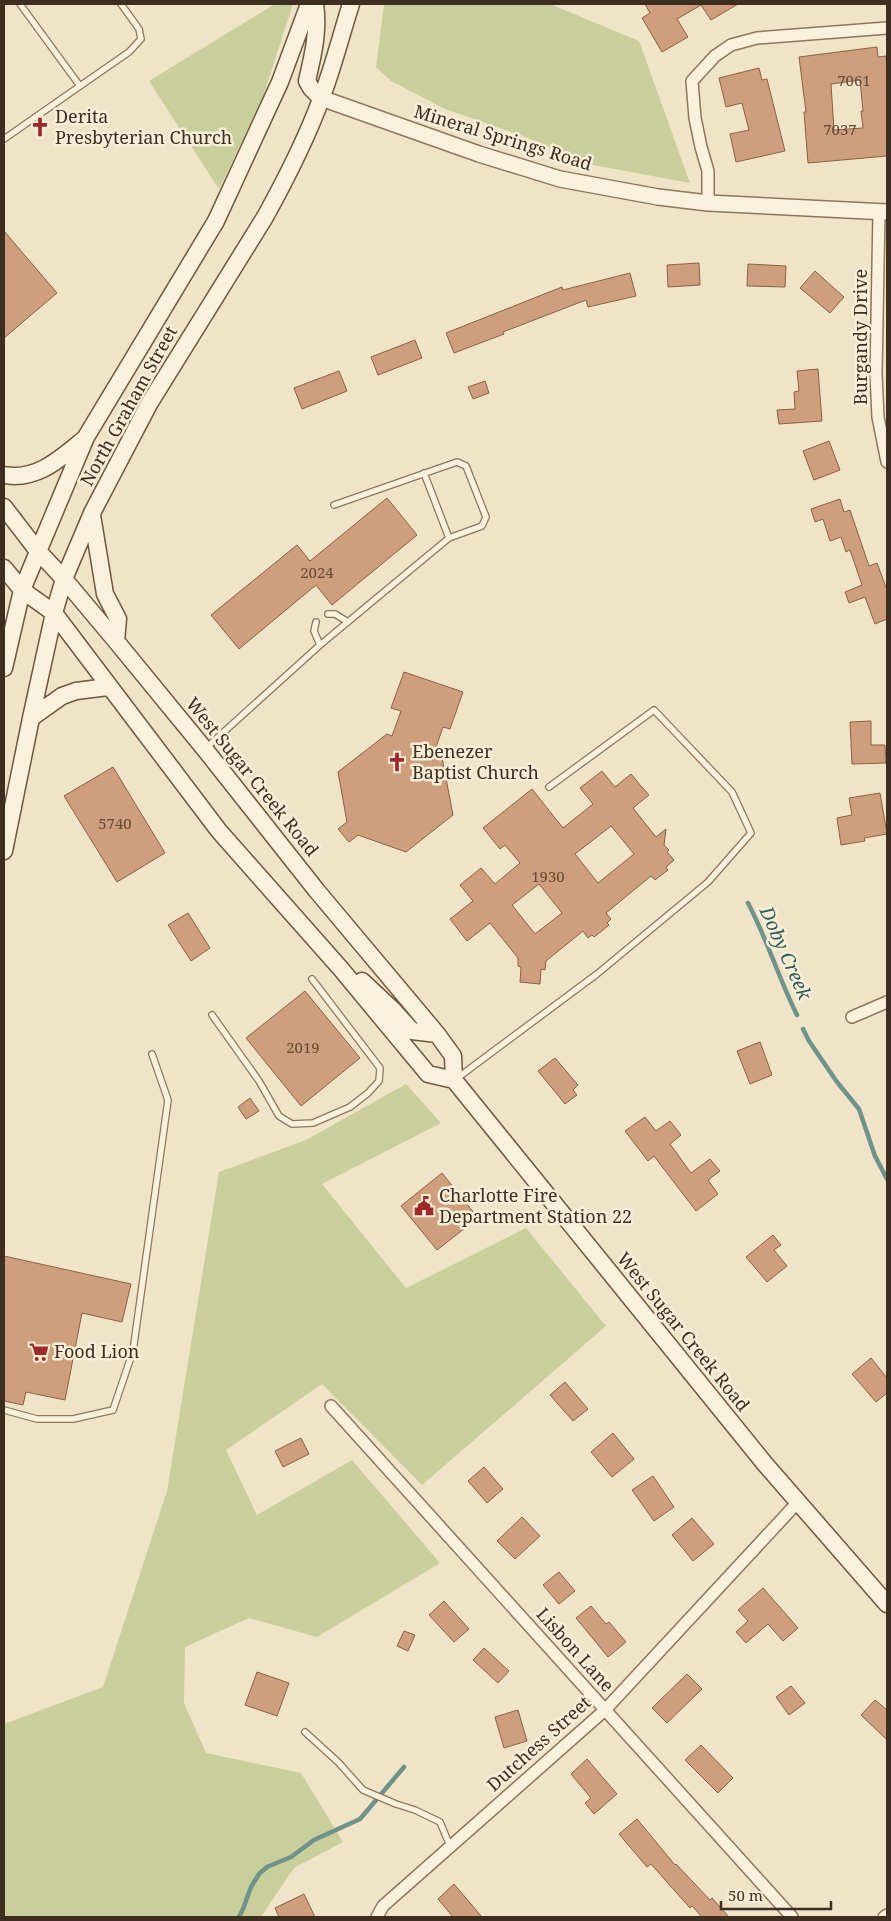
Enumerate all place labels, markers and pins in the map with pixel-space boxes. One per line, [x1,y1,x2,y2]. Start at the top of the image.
place label: Derita Presbyterian Church [55,104,232,149]
church icon: Derita Presbyterian Church [29,116,51,138]
place label: Ebenezer Baptist Church [412,739,539,784]
church icon: Ebenezer Baptist Church [386,751,408,773]
place label: Charlotte Fire Department Station 22 [439,1183,632,1228]
public building icon: Charlotte Fire Department Station 22 [413,1195,435,1217]
place label: Food Lion [54,1339,140,1363]
supermarket icon: Food Lion [28,1341,50,1363]

